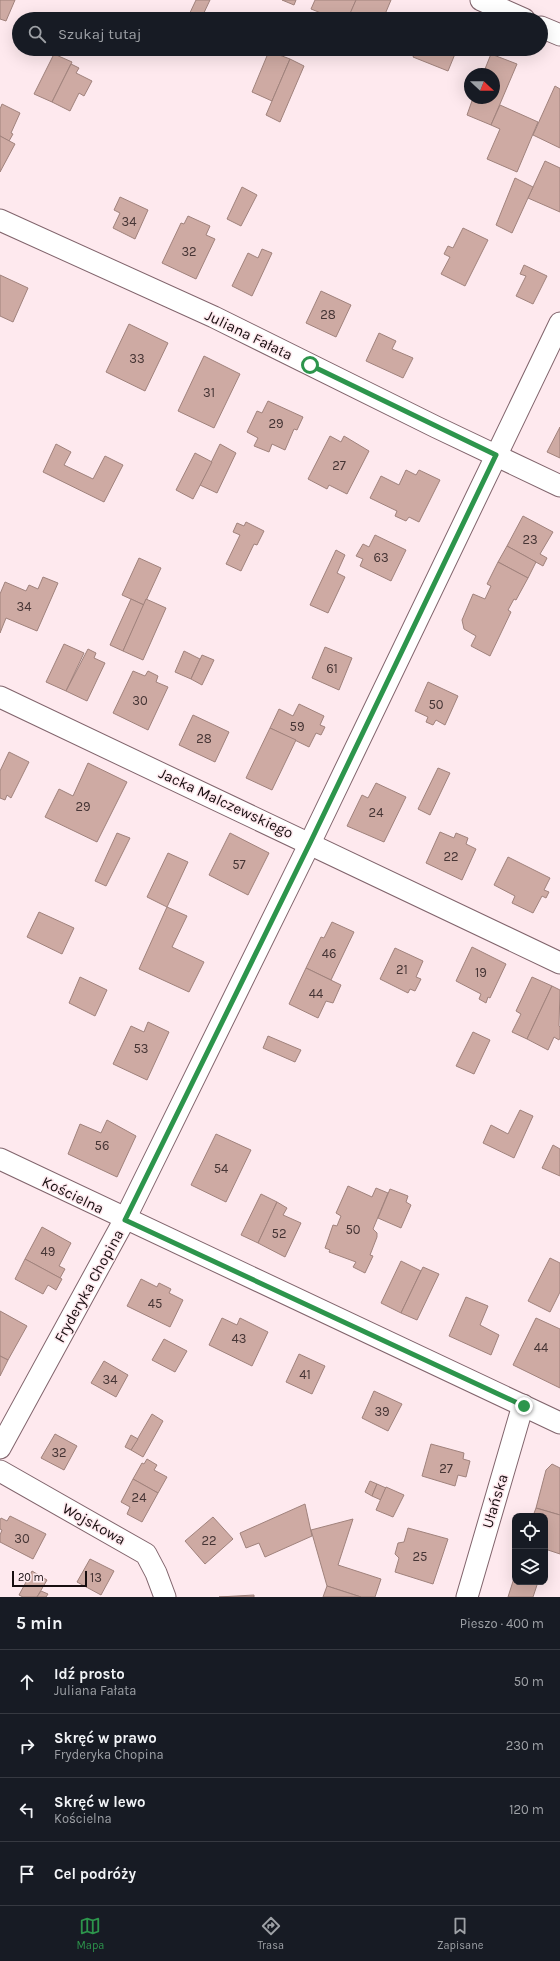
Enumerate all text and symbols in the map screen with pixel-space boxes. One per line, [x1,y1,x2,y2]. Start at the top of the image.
search box [12,12,548,56]
icon: search [26,23,48,45]
text: Szukaj tutaj [58,25,142,43]
north arrow [464,68,500,104]
house number: 34 [122,214,136,229]
house number: 32 [181,244,197,259]
street label: Juliana Fałata [202,306,296,364]
house number: 28 [320,307,336,322]
house number: 33 [129,351,145,366]
route start [301,356,319,374]
house number: 31 [203,385,215,400]
house number: 29 [268,416,284,431]
house number: 27 [332,458,346,473]
house number: 23 [522,532,538,547]
house number: 63 [373,550,389,565]
house number: 34 [17,599,31,614]
house number: 61 [326,661,338,676]
house number: 30 [132,693,148,708]
house number: 50 [428,697,444,712]
house number: 59 [290,719,304,734]
house number: 28 [196,731,212,746]
street label: Jacka Malczewskiego [156,764,296,842]
house number: 29 [75,799,91,814]
house number: 24 [369,805,383,820]
house number: 22 [443,849,459,864]
house number: 57 [232,857,246,872]
house number: 46 [322,946,336,961]
house number: 21 [396,962,408,977]
house number: 19 [475,965,487,980]
house number: 44 [309,986,323,1001]
house number: 53 [133,1041,149,1056]
house number: 56 [95,1138,109,1153]
house number: 54 [214,1161,228,1176]
street label: Kościelna [39,1172,107,1218]
house number: 50 [345,1222,361,1237]
street label: Fryderyka Chopina [50,1226,128,1346]
house number: 52 [272,1226,286,1241]
house number: 49 [41,1244,55,1259]
house number: 45 [148,1296,162,1311]
house number: 43 [232,1331,246,1346]
house number: 44 [534,1340,548,1355]
house number: 41 [299,1367,311,1382]
house number: 34 [103,1372,117,1387]
route end [515,1397,533,1415]
house number: 39 [374,1404,390,1419]
house number: 32 [51,1445,67,1460]
house number: 27 [439,1461,453,1476]
street label: Ułańska [478,1472,512,1530]
house number: 24 [132,1490,146,1505]
street label: Wojskowa [59,1499,129,1549]
map controls [512,1513,548,1585]
button: locate [512,1513,548,1549]
house number: 30 [14,1531,30,1546]
house number: 22 [201,1533,217,1548]
house number: 25 [413,1549,427,1564]
button: layers [512,1549,548,1585]
scale bar [12,1569,87,1588]
house number: 13 [90,1570,102,1585]
text: 20 m [18,1571,44,1584]
text: 5 min [16,1613,63,1633]
text: Pieszo · 400 m [460,1616,544,1631]
text: Idź prosto [54,1665,125,1683]
icon: ahead [16,1671,38,1693]
text: 50 m [514,1674,544,1689]
text: Juliana Fałata [54,1683,136,1698]
text: Skręć w prawo [54,1729,157,1747]
icon: right [16,1735,38,1757]
text: 230 m [506,1738,544,1753]
text: Fryderyka Chopina [54,1747,164,1762]
text: Skręć w lewo [54,1793,146,1811]
icon: left [16,1799,38,1821]
text: 120 m [509,1802,544,1817]
text: Kościelna [54,1811,112,1826]
icon: arrive [16,1863,38,1885]
text: Cel podróży [54,1865,136,1883]
tab: Mapa [77,1915,104,1952]
tab: Trasa [257,1915,284,1952]
tab: Zapisane [437,1915,483,1952]

